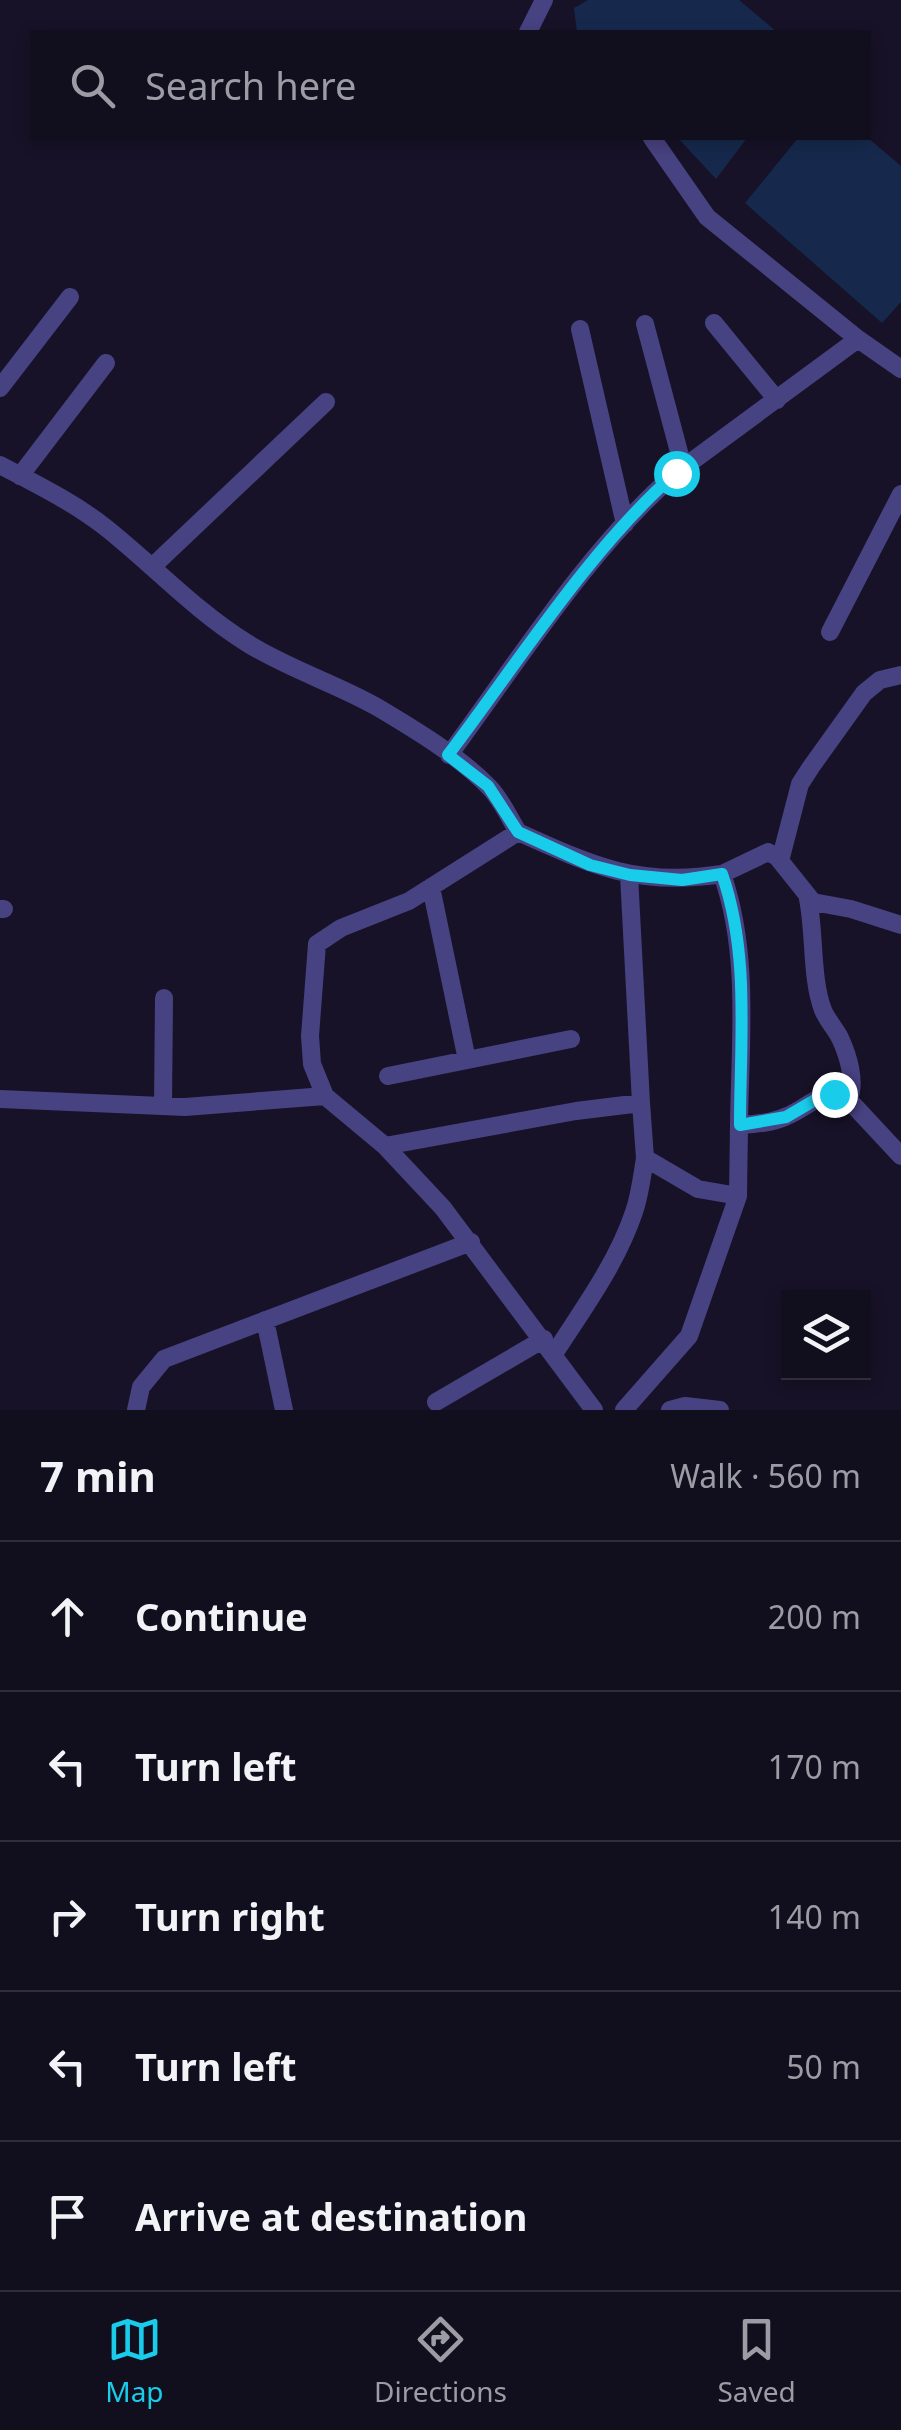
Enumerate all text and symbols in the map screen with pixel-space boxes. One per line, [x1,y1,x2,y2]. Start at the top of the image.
search box [30,30,871,140]
icon: search [65,58,120,113]
text: Search here [145,59,356,111]
route start [654,451,700,497]
route end [812,1072,858,1118]
map controls [781,1290,871,1380]
button: layers [781,1290,871,1380]
text: 7 min [40,1447,156,1504]
text: Walk · 560 m [670,1454,861,1497]
icon: ahead [40,1589,95,1644]
text: Continue [135,1590,308,1642]
text: 200 m [768,1595,861,1638]
icon: left [40,1739,95,1794]
text: Turn left [135,1740,297,1792]
text: 170 m [768,1745,861,1788]
icon: right [40,1889,95,1944]
text: Turn right [135,1890,325,1942]
text: 140 m [768,1895,861,1938]
icon: left [40,2039,95,2094]
text: Turn left [135,2040,297,2092]
text: 50 m [786,2045,861,2088]
icon: arrive [40,2189,95,2244]
text: Arrive at destination [135,2190,527,2242]
tab: Map [105,2312,164,2410]
tab: Directions [374,2312,507,2410]
tab: Saved [717,2312,796,2410]

